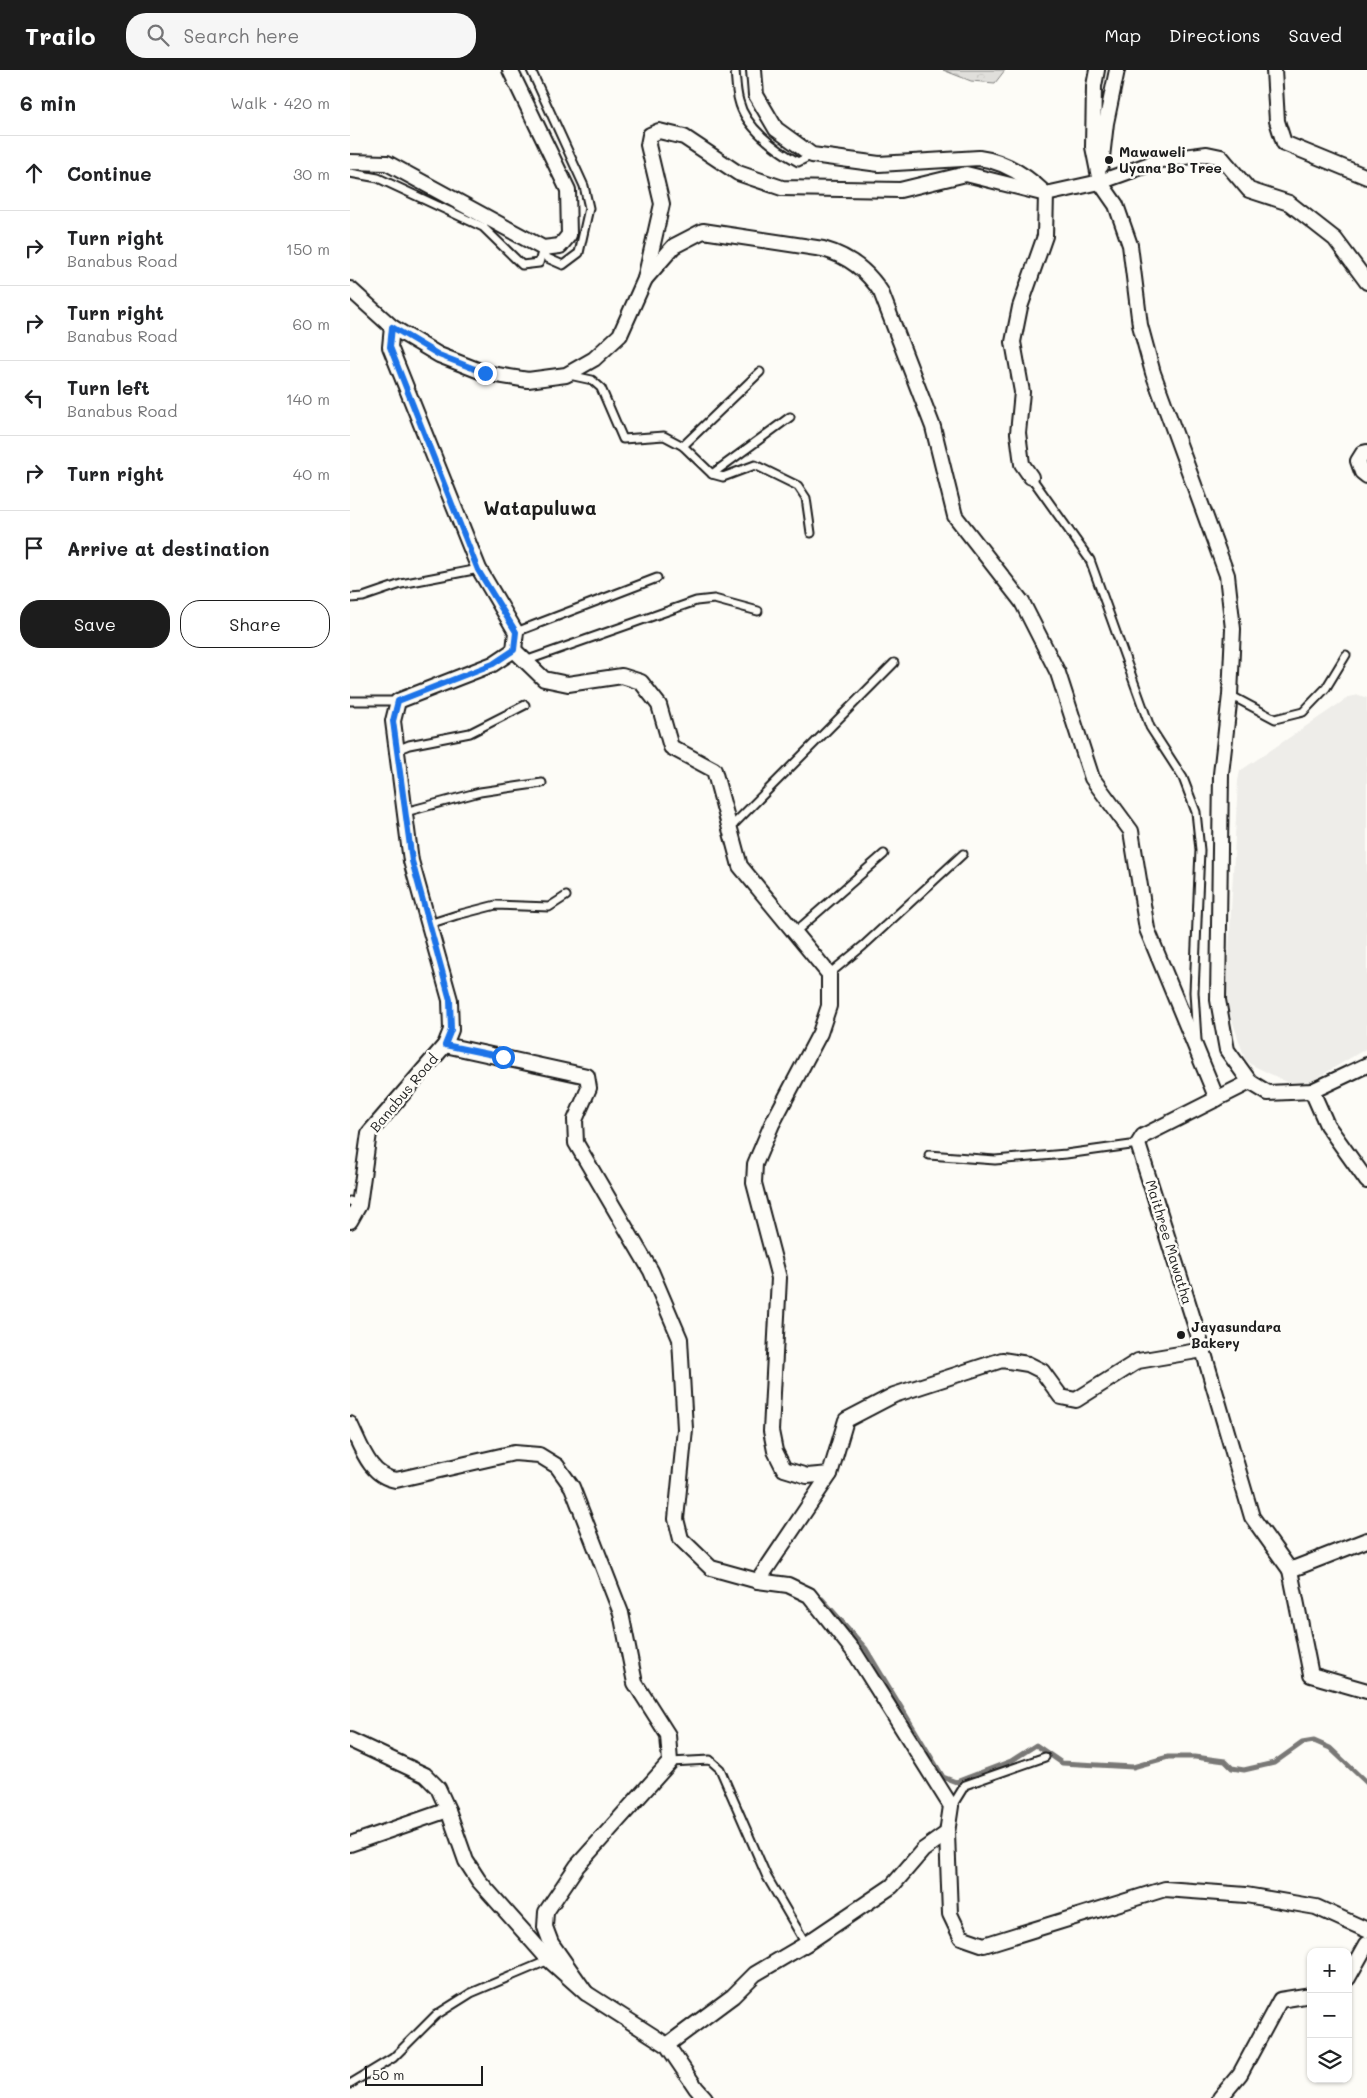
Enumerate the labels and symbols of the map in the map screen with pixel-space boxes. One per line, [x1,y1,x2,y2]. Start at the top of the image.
place label: Mawaweli Uyana Bo Tree [1119,142,1222,177]
marker: Mawaweli Uyana Bo Tree [1103,154,1115,166]
route end [474,362,497,385]
district label: Watapuluwa [483,495,597,520]
route start [492,1046,515,1069]
street label: Banabus Road [365,1049,442,1136]
street label: Maithree Mawatha [1141,1177,1197,1306]
place label: Jayasundara Bakery [1191,1317,1282,1352]
marker: Jayasundara Bakery [1175,1329,1187,1341]
scale bar [365,2063,482,2086]

